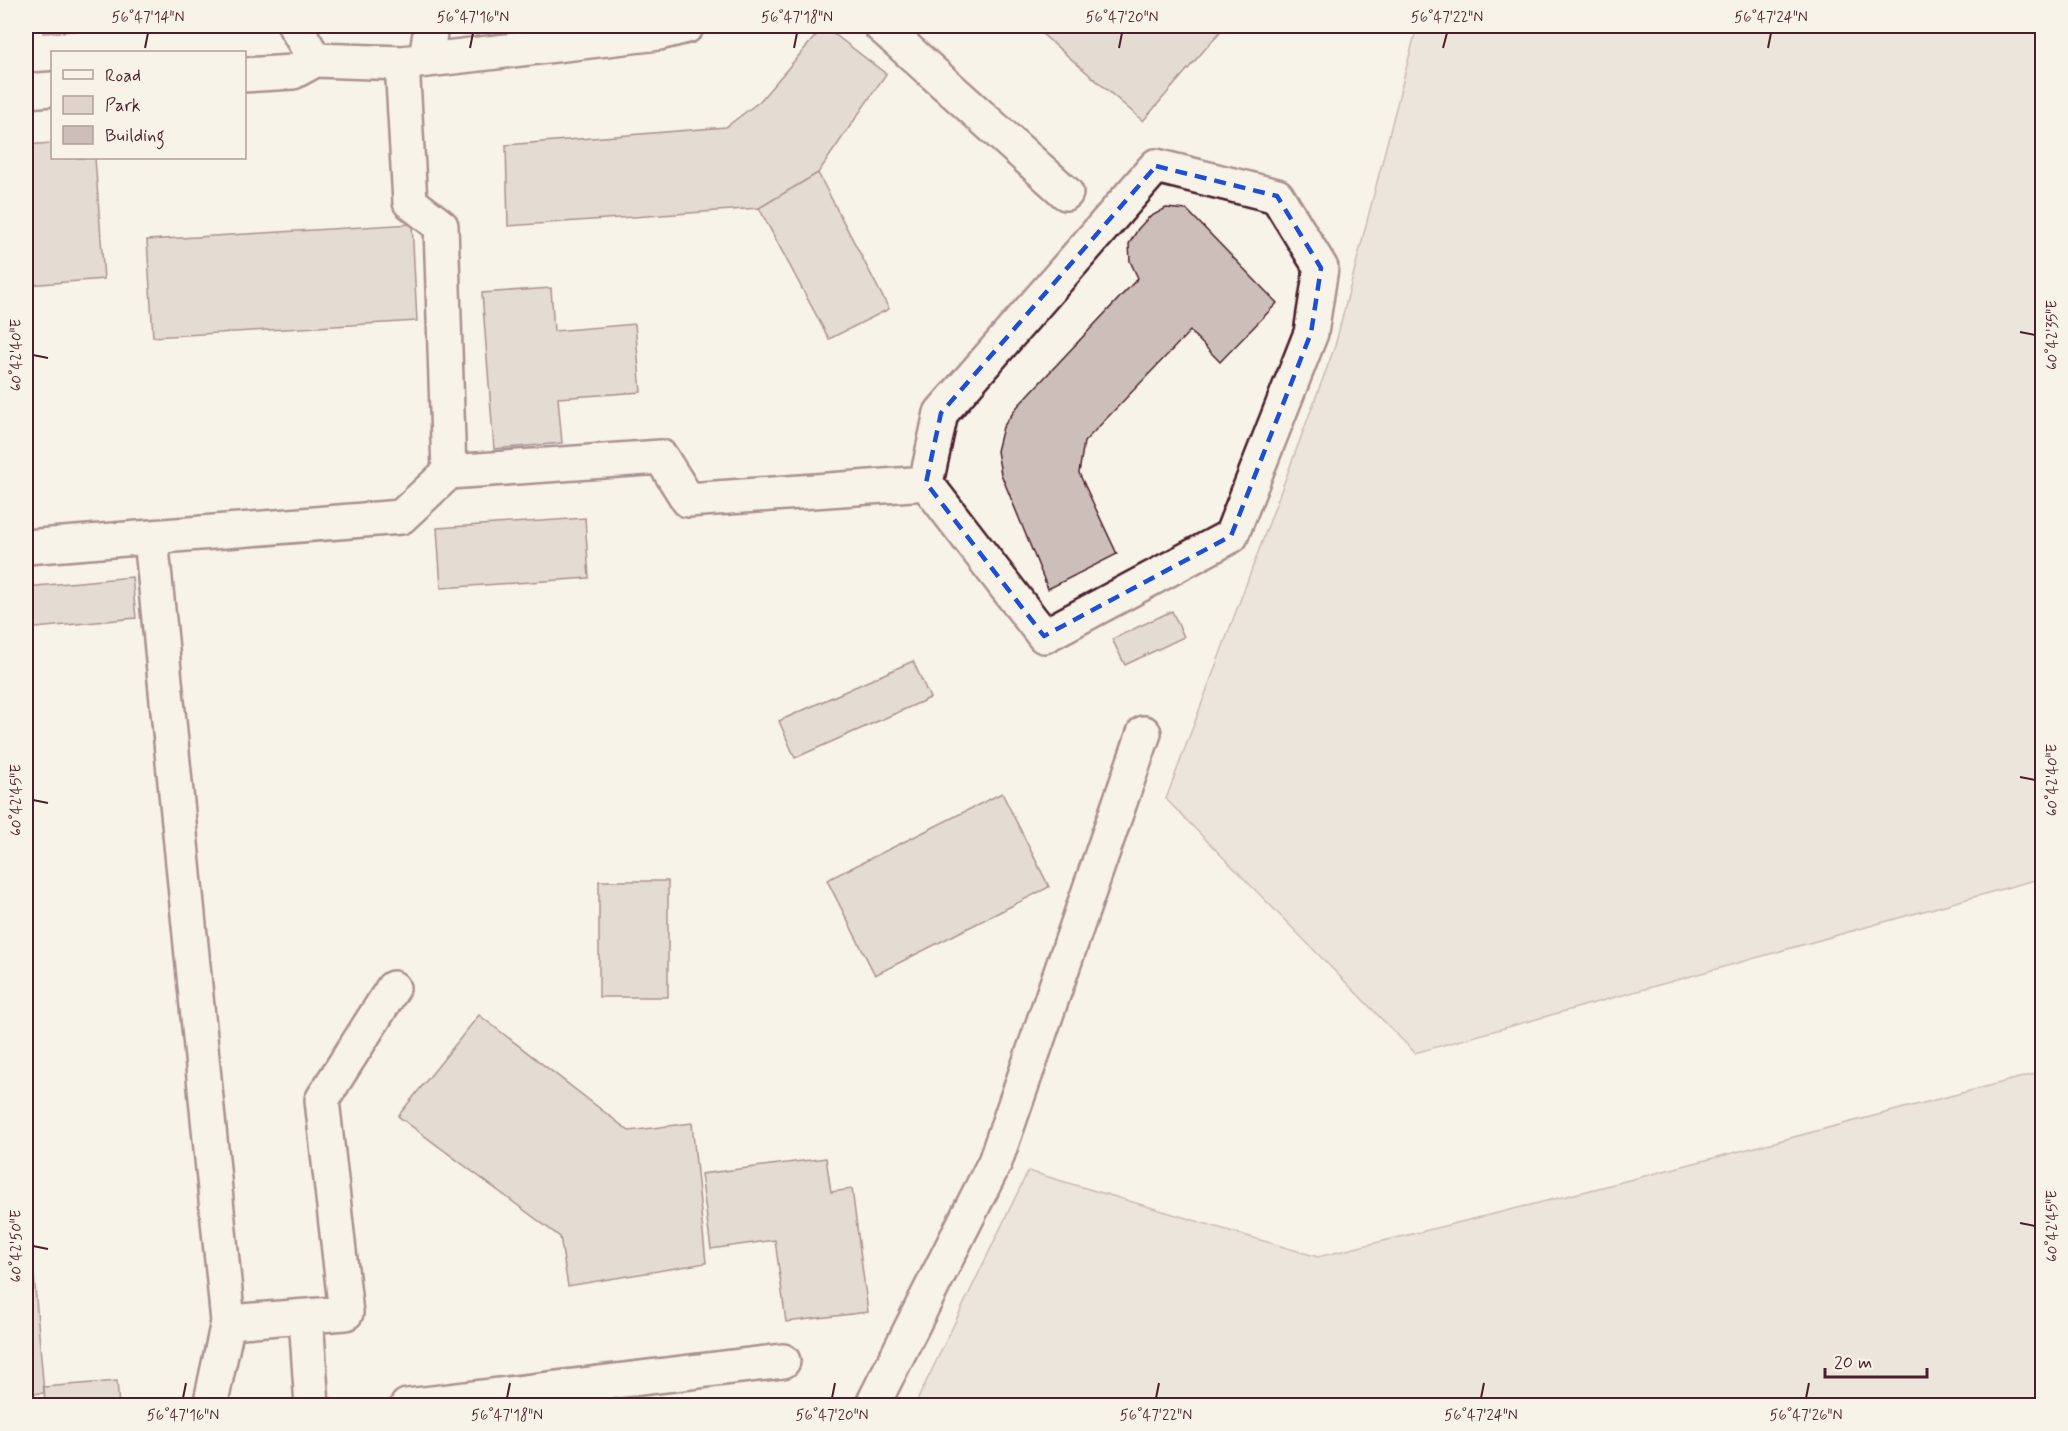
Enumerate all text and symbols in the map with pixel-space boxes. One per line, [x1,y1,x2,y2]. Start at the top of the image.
text: 56°47'14"N [111,8,185,28]
text: 56°47'16"N [437,8,509,28]
text: 56°47'18"N [761,8,833,28]
text: 56°47'20"N [1085,8,1159,28]
text: 56°47'22"N [1411,8,1483,28]
text: 56°47'24"N [1734,8,1808,28]
legend [51,51,246,159]
text: Road [105,64,141,88]
text: Park [105,94,141,118]
text: Building [105,124,165,150]
text: 60°42'35"E [2043,300,2063,370]
text: 60°42'40"E [7,318,27,391]
text: 60°42'40"E [2043,743,2063,816]
text: 60°42'45"E [7,764,27,836]
text: 60°42'45"E [2043,1190,2063,1262]
text: 60°42'50"E [7,1209,27,1282]
scale bar [1825,1341,1927,1379]
text: 20 m [1834,1351,1872,1375]
text: 56°47'16"N [147,1406,219,1426]
text: 56°47'18"N [471,1406,543,1426]
text: 56°47'20"N [795,1406,869,1426]
text: 56°47'22"N [1120,1406,1192,1426]
text: 56°47'24"N [1444,1406,1518,1426]
text: 56°47'26"N [1770,1406,1842,1426]

